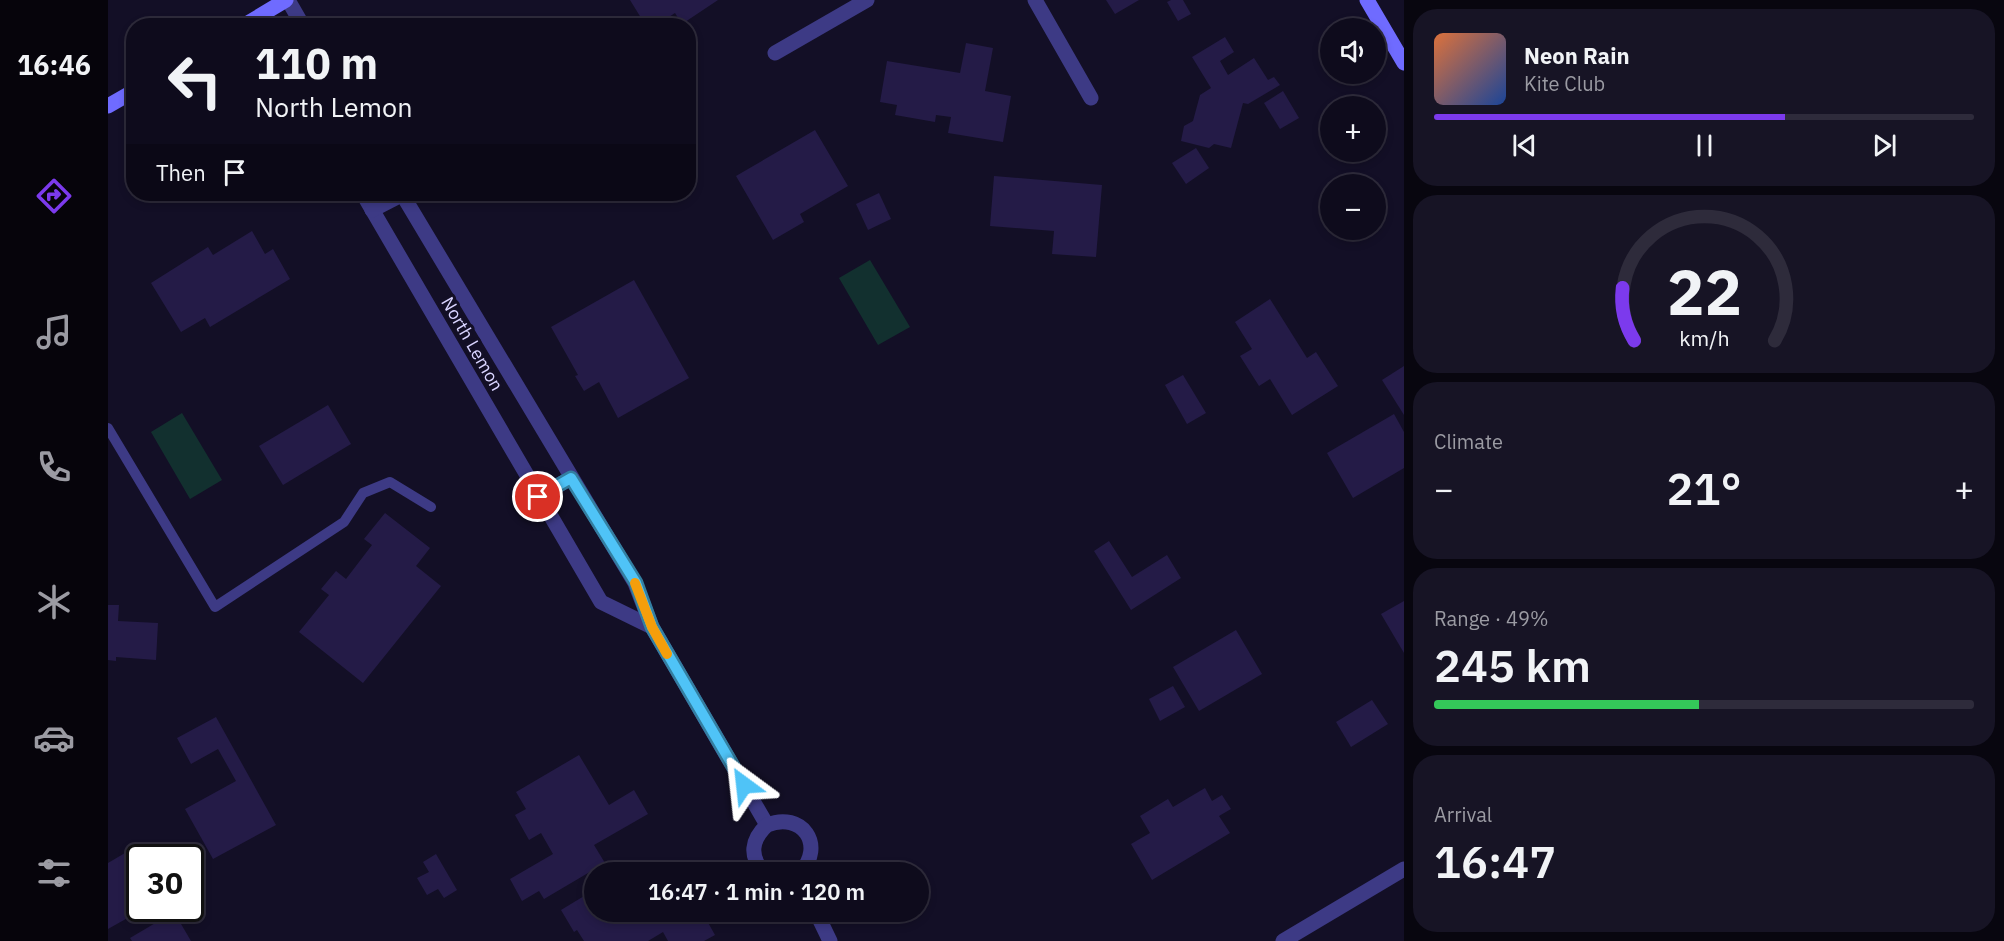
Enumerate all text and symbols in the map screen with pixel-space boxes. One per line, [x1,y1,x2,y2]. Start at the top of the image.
map controls [1320,18,1386,240]
button: sound [1320,18,1386,84]
text: 110 m [255,36,378,91]
text: Neon Rain [1524,41,1630,70]
icon: left [156,42,234,120]
text: 16:46 [17,47,91,82]
text: Kite Club [1524,70,1605,97]
text: North Lemon [255,89,413,124]
button: + [1320,96,1386,162]
icon: previous [1508,129,1541,162]
icon: pause [1688,129,1721,162]
icon: next [1868,129,1901,162]
icon: arrive [218,156,251,189]
text: Then [156,158,206,187]
button: − [1320,174,1386,240]
icon: directions [33,175,75,217]
text: 22 [1667,251,1741,332]
street label: North Lemon [436,293,509,395]
icon: music [33,311,75,353]
text: km/h [1679,325,1729,353]
text: Climate [1434,428,1503,455]
icon: phone [33,446,75,488]
text: 21° [1666,459,1742,517]
text: − [1434,467,1454,510]
text: + [1954,467,1974,510]
pin [512,471,563,522]
icon: arrive [521,480,554,513]
icon: climate [33,581,75,623]
text: Range · 49% [1434,605,1549,632]
text: 245 km [1434,636,1591,694]
icon: car [33,717,75,759]
position arrow [712,753,776,817]
text: Arrival [1434,801,1492,828]
text: 16:47 [1434,832,1556,890]
speed limit sign: 30 [126,844,204,922]
icon: filters [33,852,75,894]
text: 16:47 · 1 min · 120 m [648,877,865,906]

